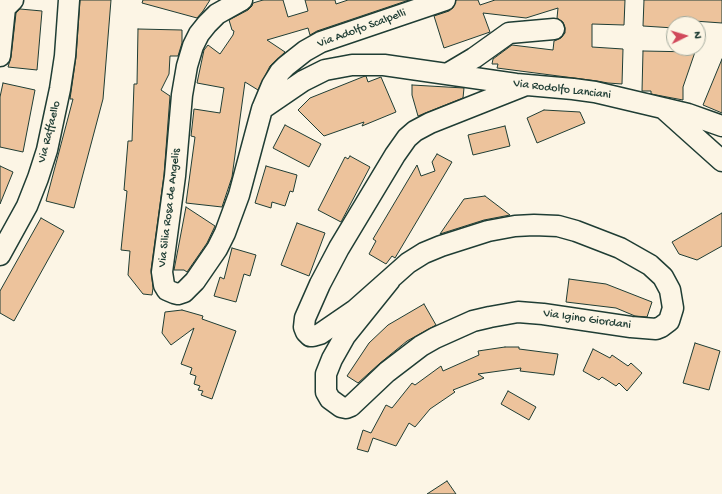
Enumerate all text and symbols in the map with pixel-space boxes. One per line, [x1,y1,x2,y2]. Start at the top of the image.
street label: Via Adolfo Scalpelli [316,6,408,52]
north arrow [666,16,706,56]
text: N [691,31,703,39]
street label: Via Rodolfo Lanciani [512,77,612,103]
street label: Via Raffaello [35,99,65,165]
street label: Via Silia Rosa de Angelis [156,148,184,268]
street label: Via Igino Giordani [542,307,632,333]

